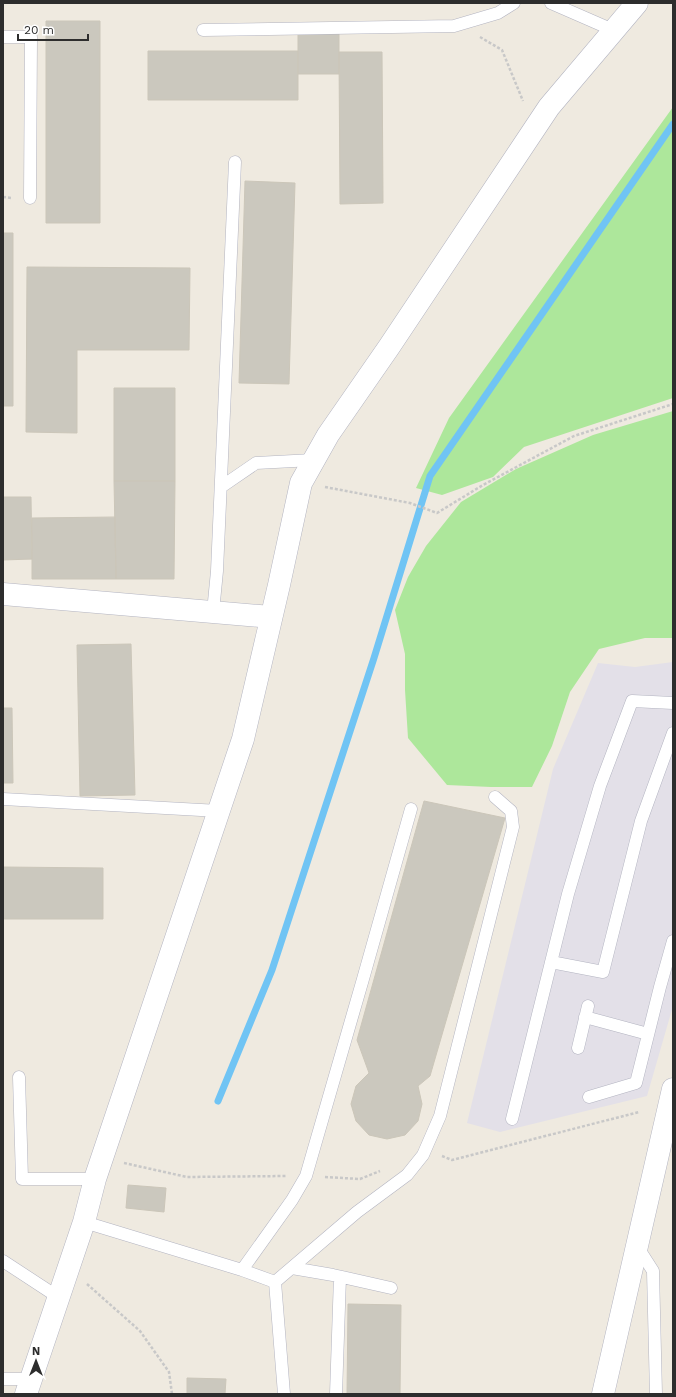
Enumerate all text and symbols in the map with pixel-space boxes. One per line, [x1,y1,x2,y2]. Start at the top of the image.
scale bar [18,16,88,42]
text: 20 m [24,23,54,37]
north arrow [16,1341,56,1381]
text: N [32,1345,40,1358]

